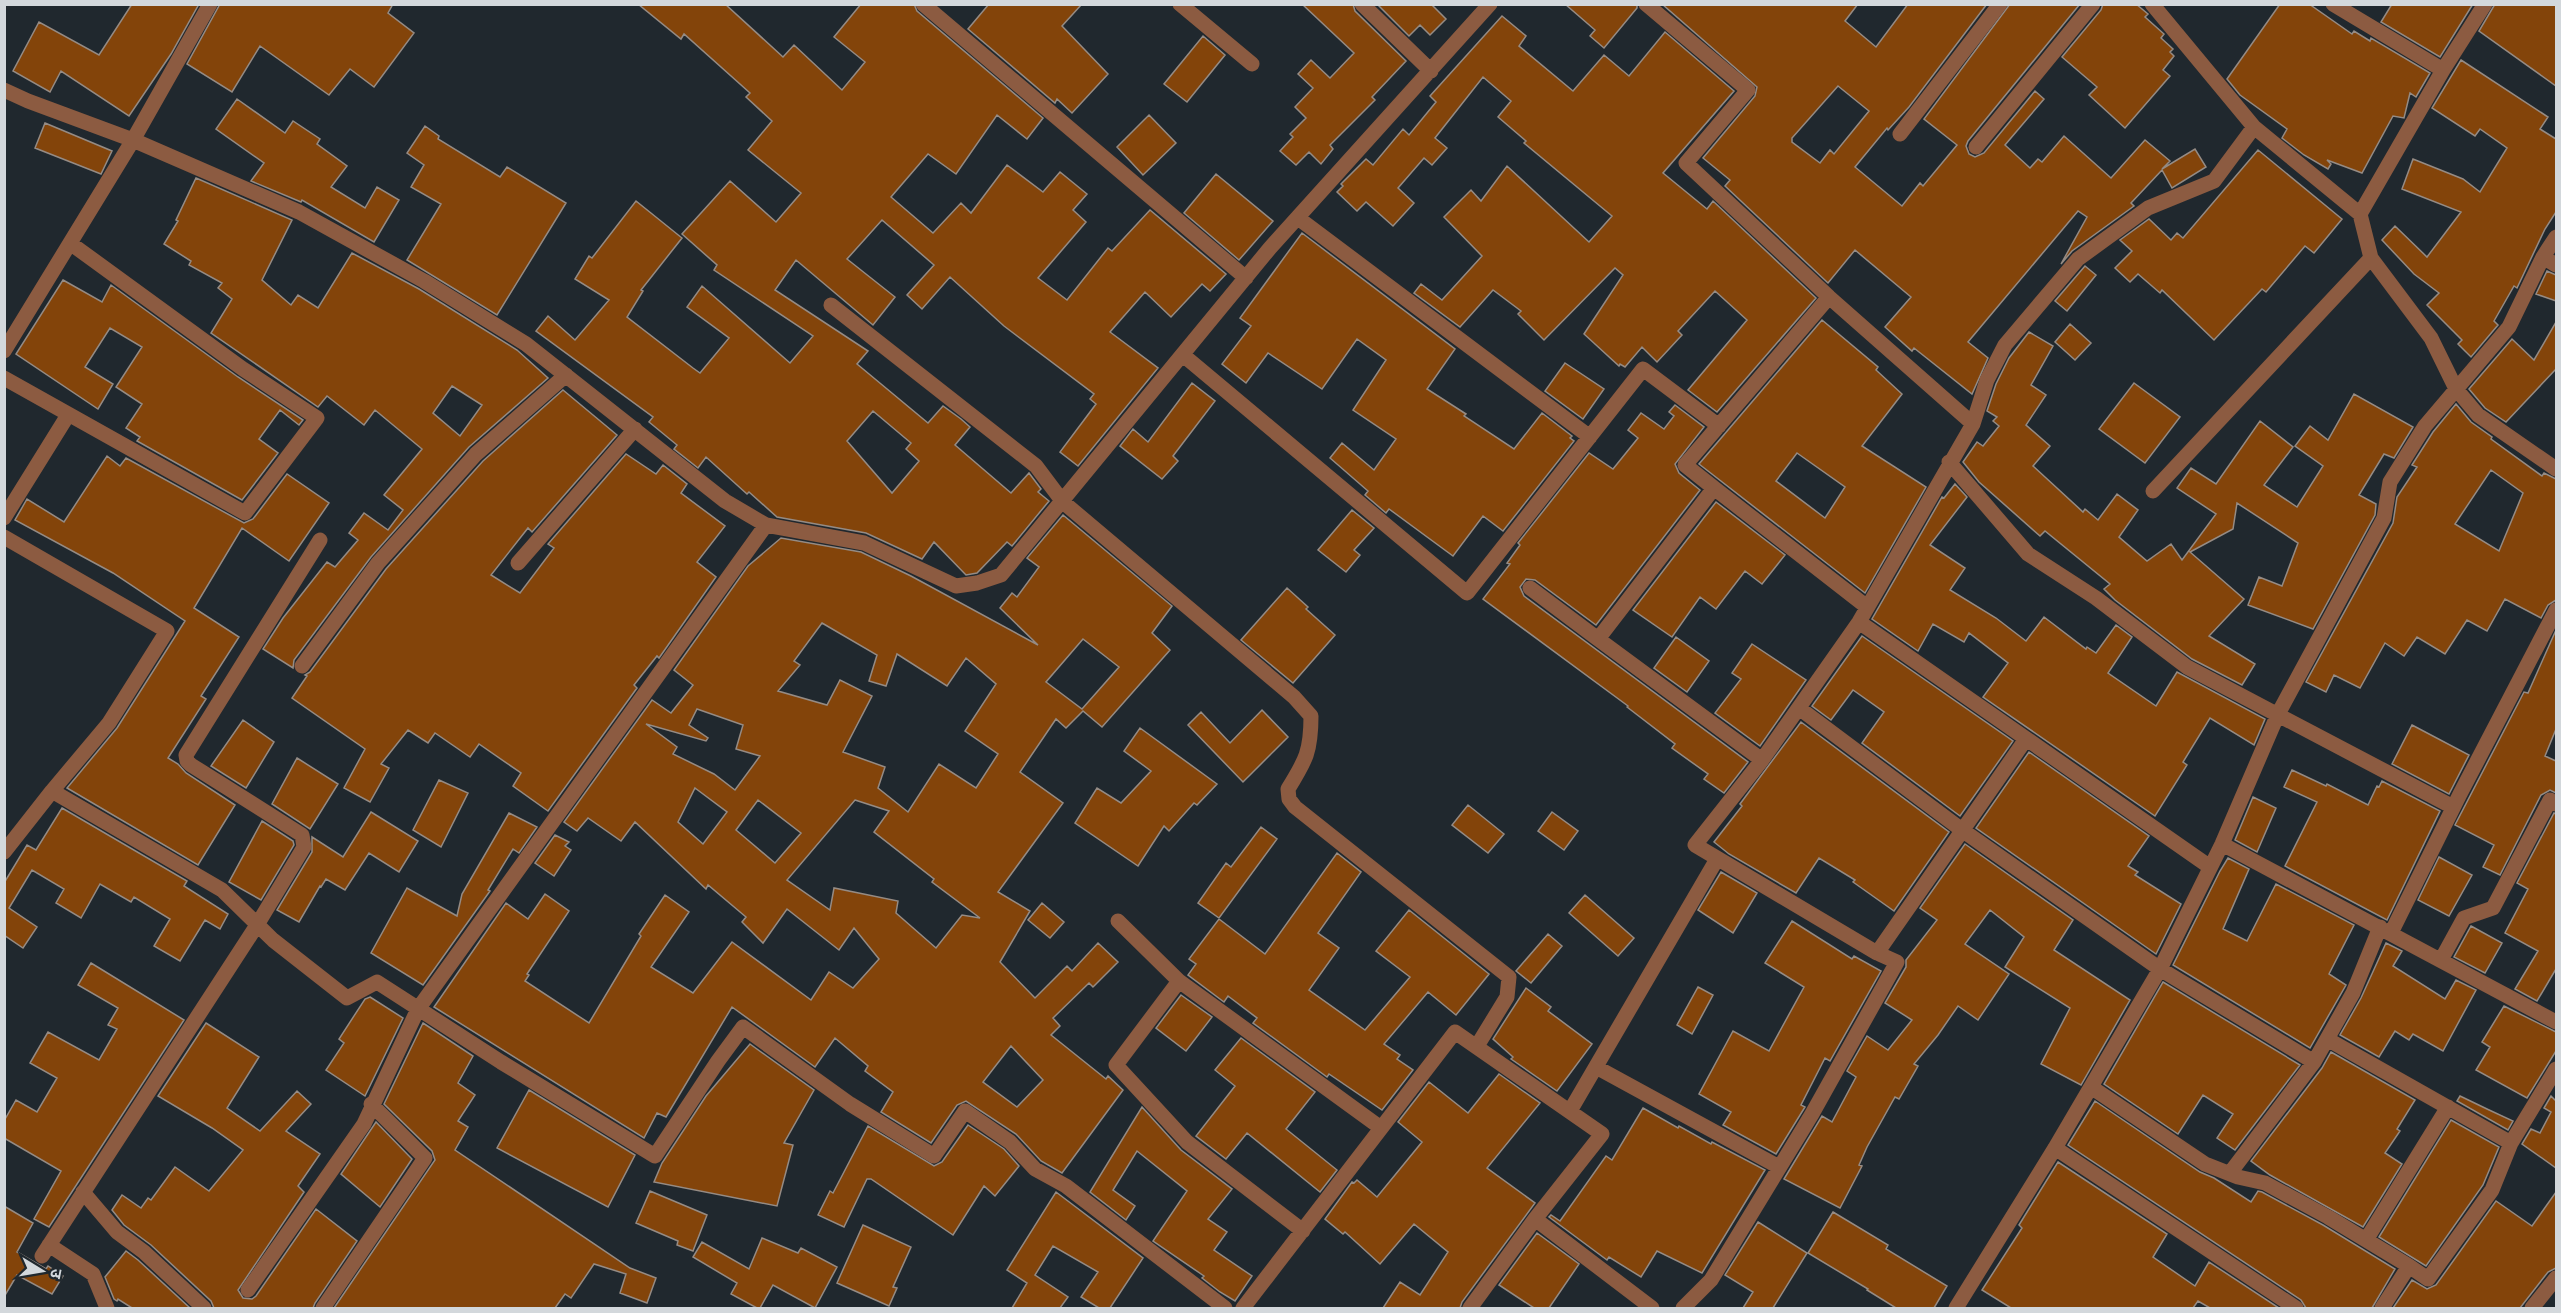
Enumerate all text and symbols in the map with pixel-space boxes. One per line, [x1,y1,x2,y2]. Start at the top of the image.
north arrow [12,1241,72,1301]
text: उ [46,1267,66,1281]

